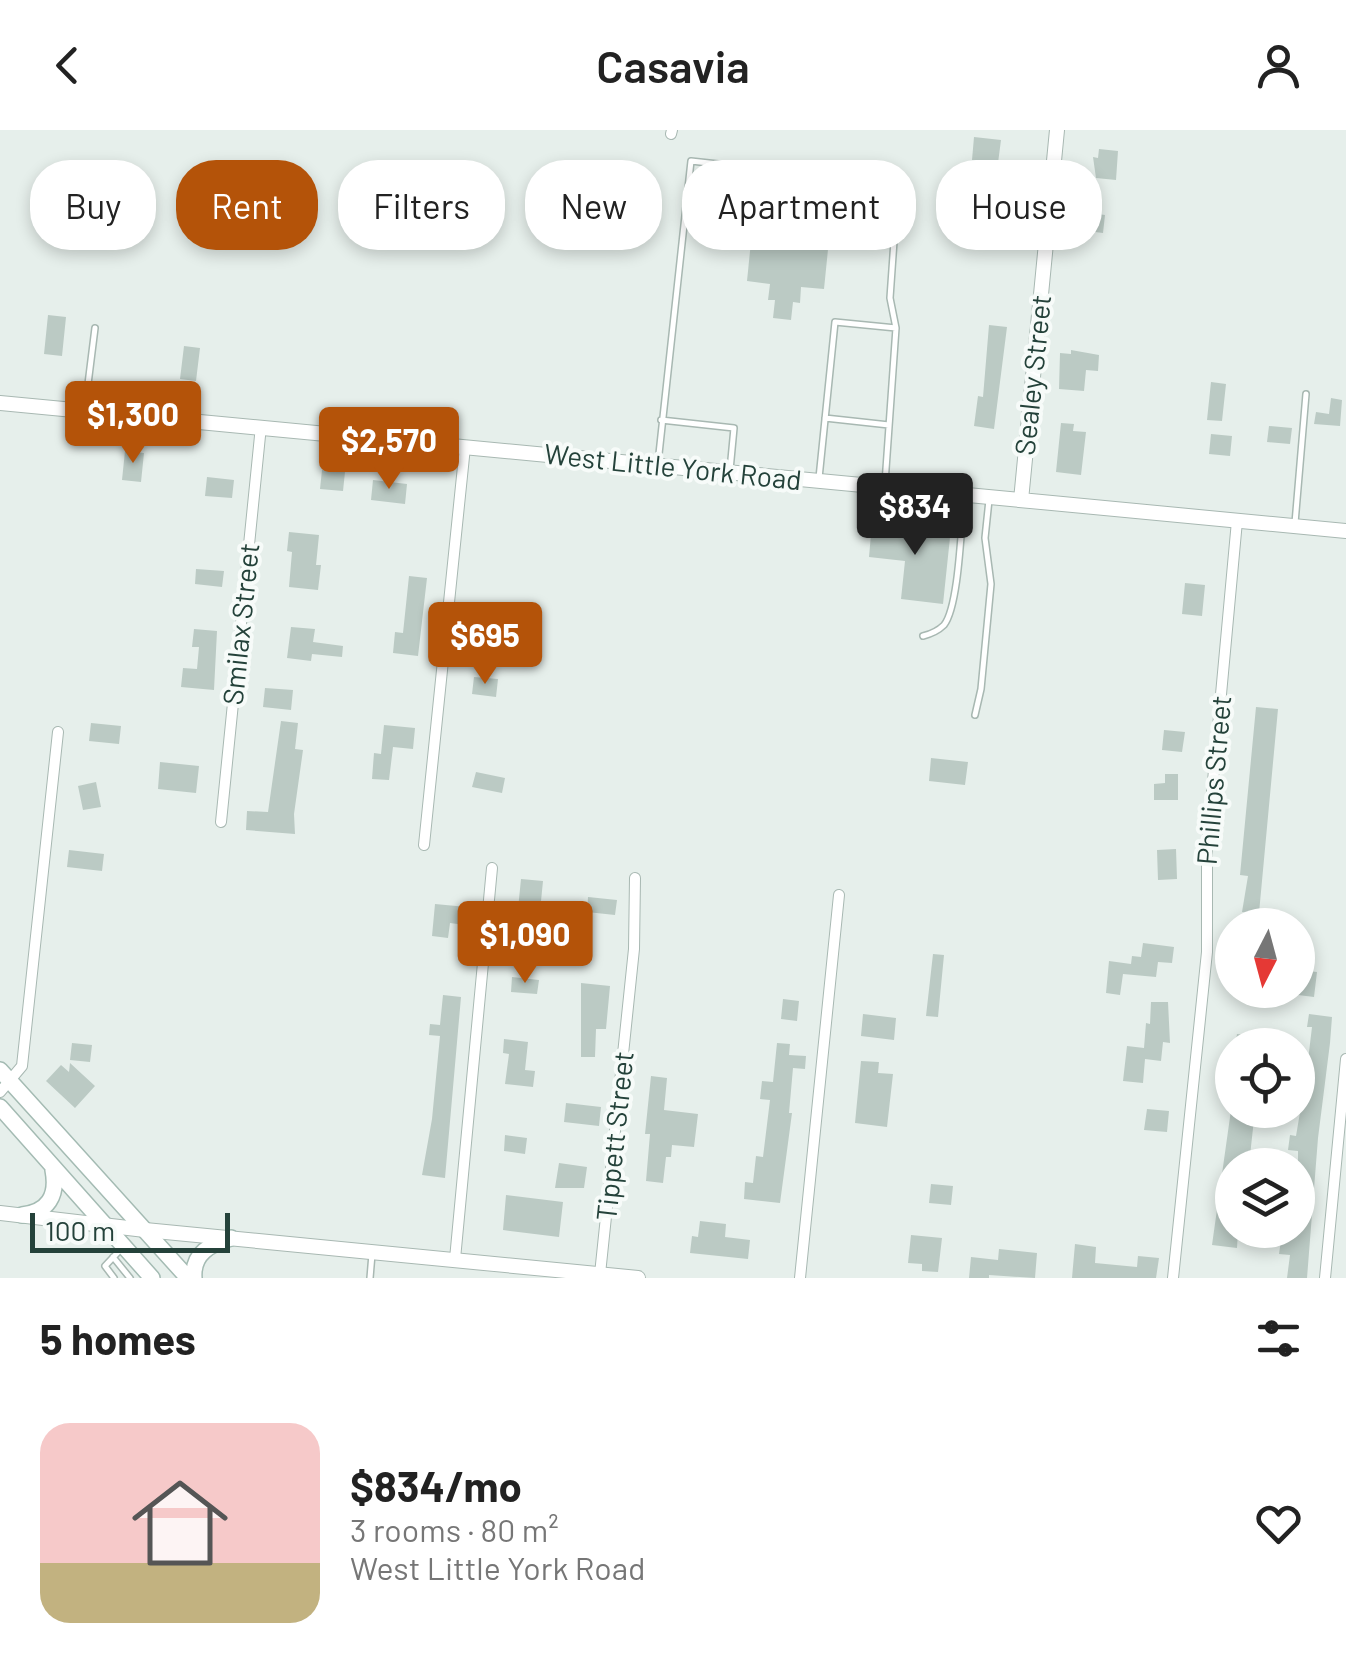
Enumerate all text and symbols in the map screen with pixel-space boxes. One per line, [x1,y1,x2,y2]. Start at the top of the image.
icon: back [40,38,95,93]
text: Casavia [596,38,750,92]
icon: person [1251,38,1306,93]
chip: Buy [30,160,156,250]
chip: Rent [176,160,318,250]
chip: Filters [338,160,505,250]
chip: New [525,160,662,250]
chip: Apartment [682,160,916,250]
chip: House [936,160,1102,250]
street label: Sealey Street [1007,293,1057,457]
pin: $1,300 [52,381,214,466]
text: $1,300 [87,394,179,432]
pin: $2,570 [308,407,470,492]
text: $2,570 [341,420,437,458]
street label: West Little York Road [543,436,803,496]
pin: $834 [856,473,974,558]
text: $834 [879,486,951,524]
street label: Smilax Street [215,541,265,707]
pin: $695 [426,602,544,687]
text: $695 [450,615,520,653]
street label: Phillips Street [1189,694,1237,866]
pin: $1,090 [444,901,606,986]
north arrow [1215,908,1315,1008]
map controls [1215,908,1315,1248]
text: $1,090 [480,914,570,952]
button: locate [1215,1028,1315,1128]
street label: Tippett Street [588,1049,640,1222]
button: layers [1215,1148,1315,1248]
scale bar [30,1208,230,1252]
text: 100 m [45,1213,115,1247]
icon: filters [1251,1311,1306,1366]
text: 5 homes [40,1313,196,1363]
text: $834/mo [350,1460,522,1510]
icon: home [120,1463,240,1583]
icon: heart [1251,1496,1306,1551]
text: 3 rooms · 80 m² [350,1510,559,1548]
text: West Little York Road [350,1548,646,1586]

